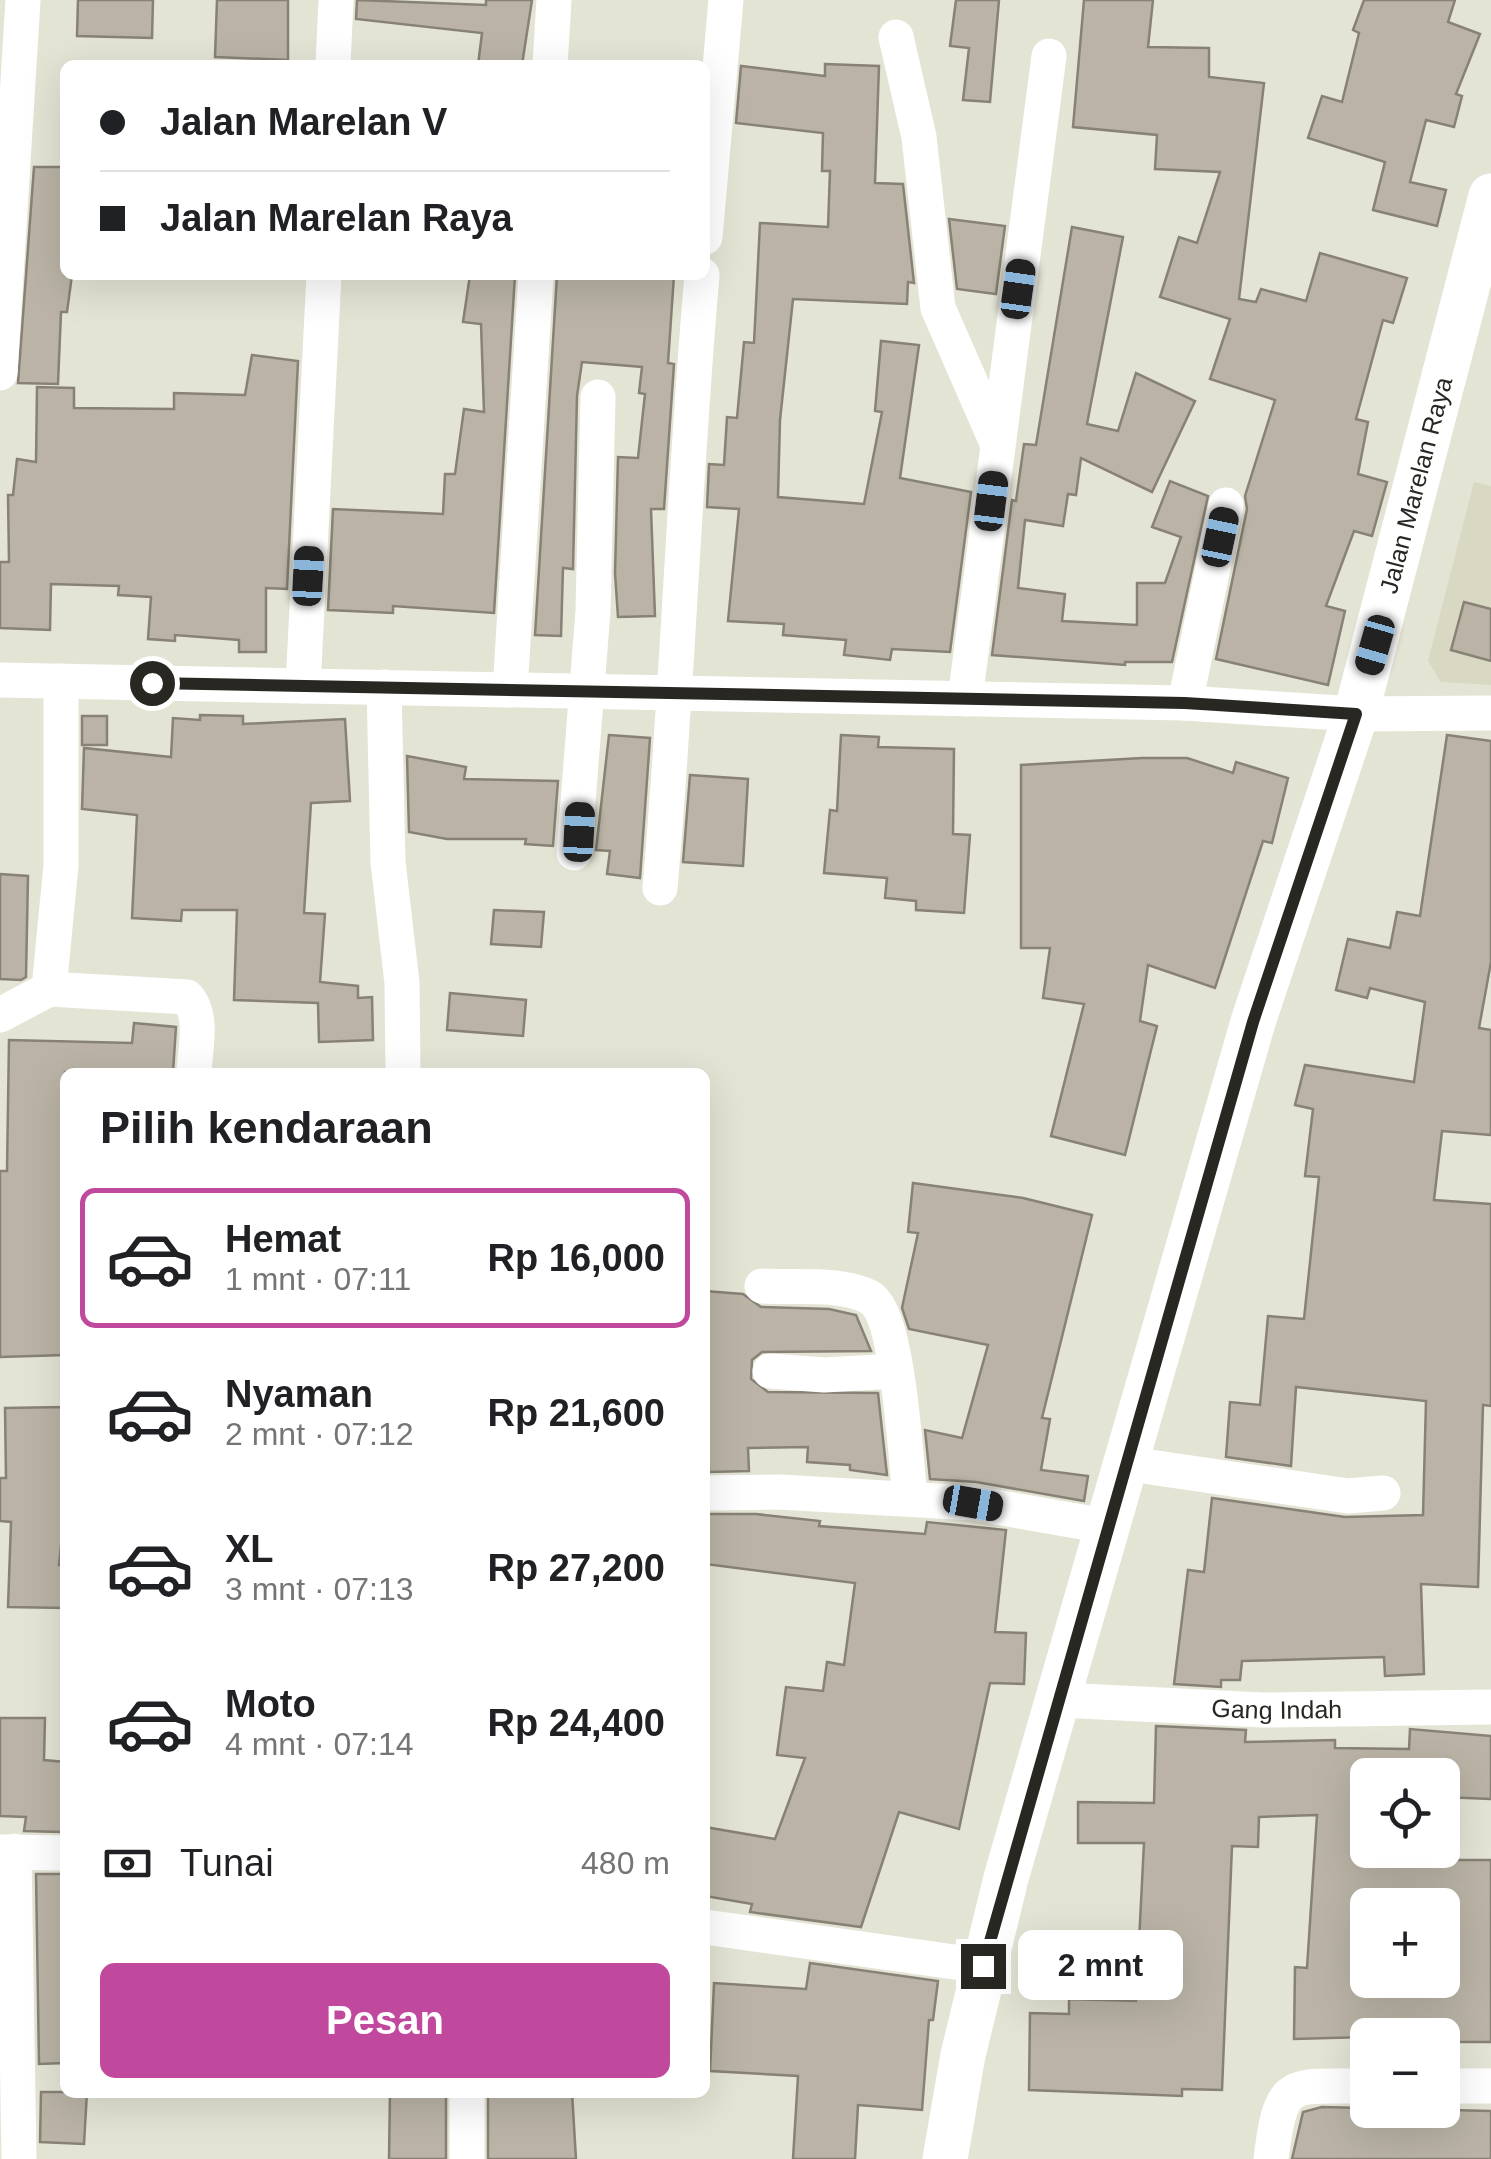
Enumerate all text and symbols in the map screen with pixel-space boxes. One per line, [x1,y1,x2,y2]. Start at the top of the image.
text: Jalan Marelan V [160,101,447,143]
text: Jalan Marelan Raya [160,197,513,239]
car [999,257,1037,321]
street label: Jalan Marelan Raya [1374,374,1457,596]
car [972,469,1010,533]
car [1199,505,1241,569]
car [291,545,325,607]
car [1352,612,1398,678]
route start [130,661,175,706]
car [562,801,596,863]
text: Pilih kendaraan [100,1102,433,1153]
icon: car [105,1213,195,1303]
text: Hemat [225,1218,341,1260]
text: Rp 16,000 [488,1237,665,1279]
text: 1 mnt · 07:11 [225,1261,411,1297]
icon: car [105,1368,195,1458]
text: Nyaman [225,1373,373,1415]
text: Rp 21,600 [488,1392,665,1434]
text: 2 mnt · 07:12 [225,1416,414,1452]
car [941,1483,1005,1523]
icon: car [105,1523,195,1613]
text: XL [225,1528,274,1570]
text: Rp 27,200 [488,1547,665,1589]
text: 3 mnt · 07:13 [225,1571,414,1607]
icon: car [105,1678,195,1768]
text: Moto [225,1683,316,1725]
street label: Gang Indah [1211,1693,1342,1724]
text: Rp 24,400 [488,1702,665,1744]
text: 4 mnt · 07:14 [225,1726,414,1762]
map controls [1350,1758,1460,2128]
button: locate [1350,1758,1460,1868]
icon: cash [100,1836,155,1891]
text: Tunai [180,1842,274,1884]
text: 480 m [581,1845,670,1881]
button: + [1350,1888,1460,1998]
callout: 2 mnt [1018,1931,1183,2001]
route end [961,1944,1006,1989]
text: 2 mnt [1058,1947,1143,1983]
button: Pesan [100,1963,670,2078]
button: − [1350,2018,1460,2128]

